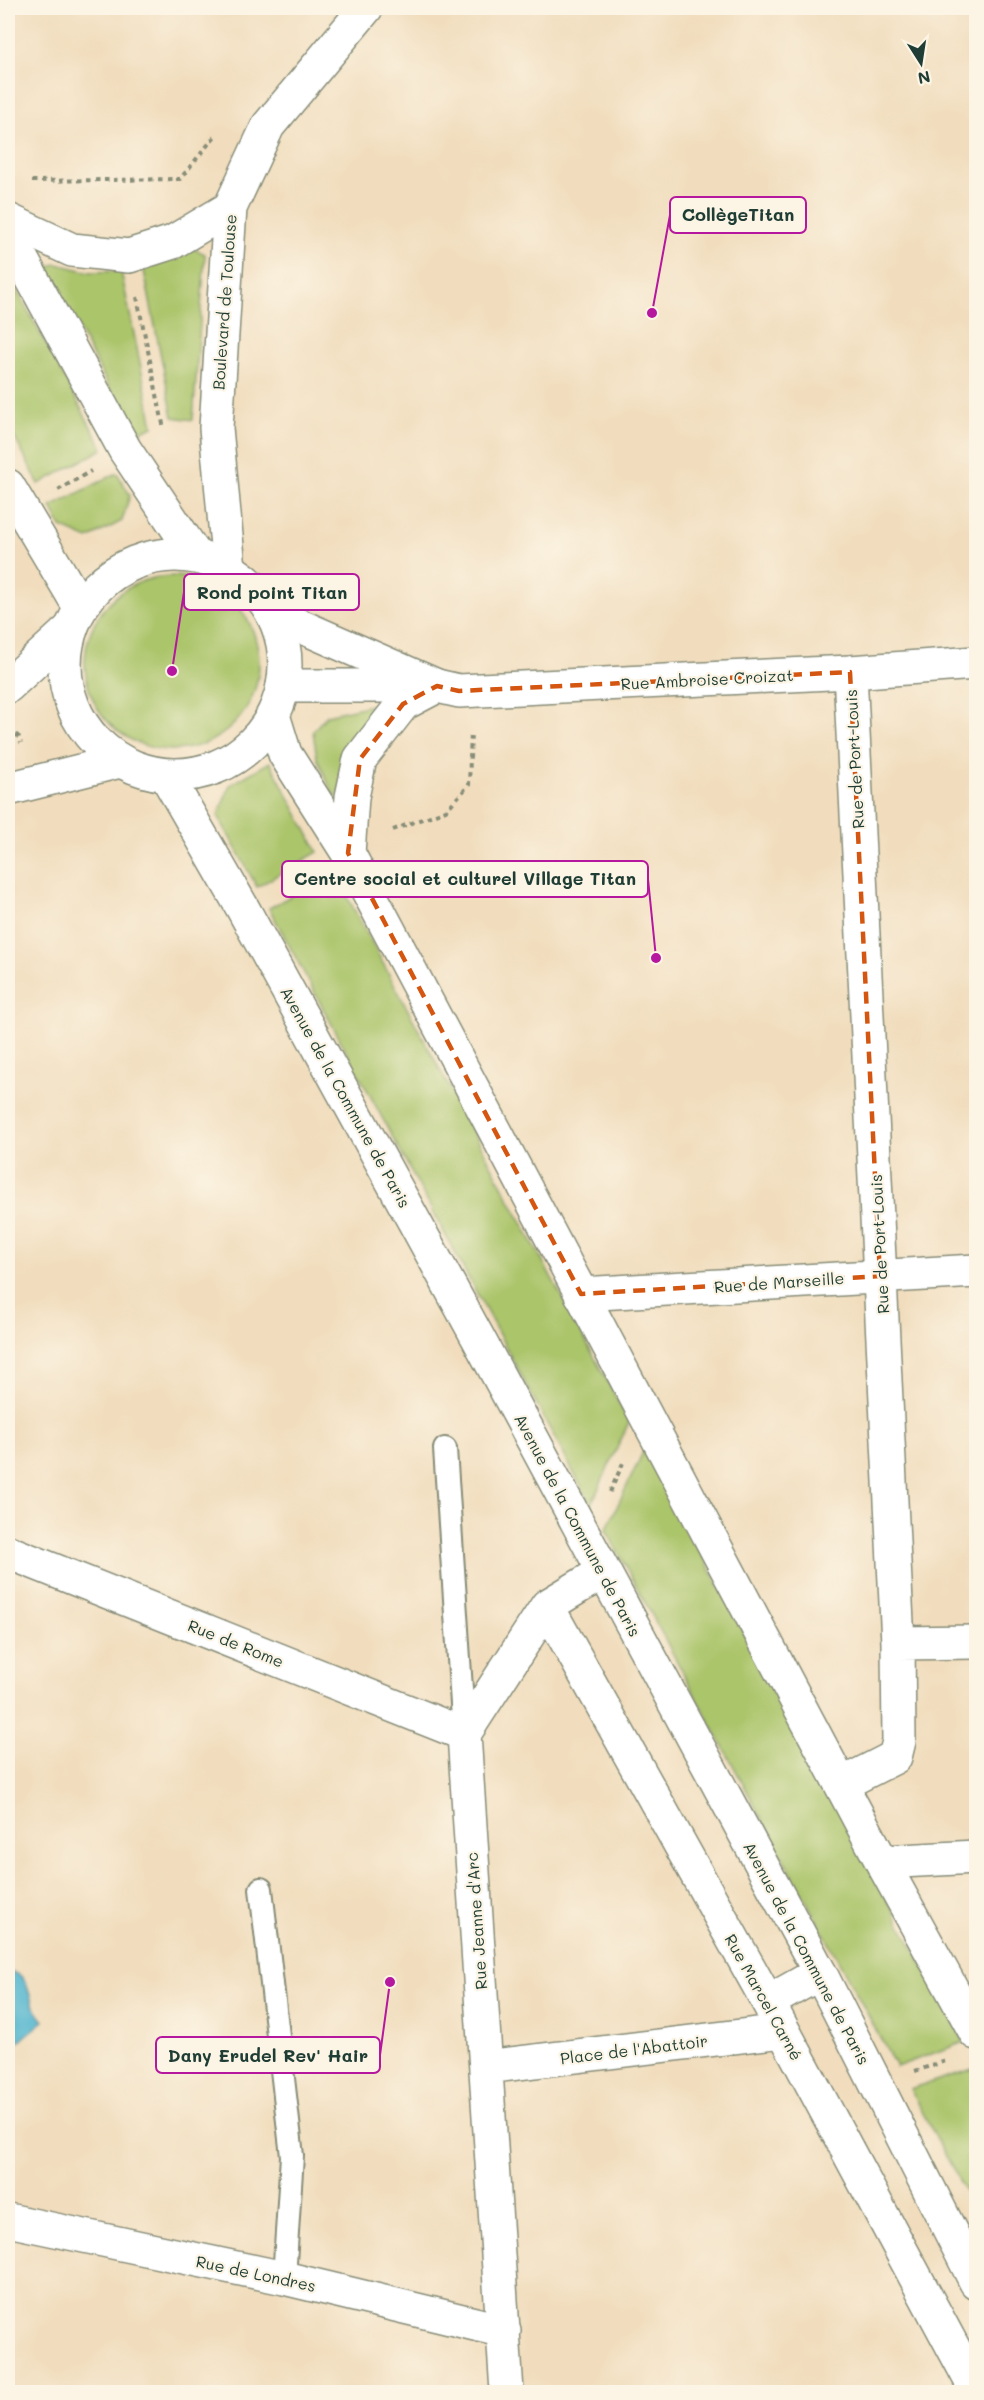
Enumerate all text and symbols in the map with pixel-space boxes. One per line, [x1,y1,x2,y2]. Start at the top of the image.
north arrow [891,33,951,93]
text: N [916,67,932,90]
callout: CollègeTitan [670,197,806,233]
text: CollègeTitan [682,202,794,226]
street label: Boulevard de Toulouse [207,213,241,391]
callout: Rond point Titan [184,574,359,610]
text: Rond point Titan [197,580,347,604]
street label: Rue Ambroise Croizat [620,664,794,694]
street label: Rue de Port-Louis [840,689,868,829]
callout: Centre social et culturel Village Titan [282,861,648,897]
text: Centre social et culturel Village Titan [294,866,636,890]
street label: Avenue de la Commune de Paris [276,983,416,1211]
street label: Rue de Port-Louis [865,1174,893,1314]
street label: Rue de Marseille [713,1267,845,1297]
street label: Avenue de la Commune de Paris [510,1410,646,1640]
street label: Rue de Rome [185,1614,287,1672]
street label: Avenue de la Commune de Paris [739,1838,875,2068]
street label: Rue Jeanne d'Arc [461,1852,491,1990]
street label: Rue Marcel Carné [721,1930,807,2064]
street label: Place de l'Abattoir [559,2030,709,2068]
callout: Dany Erudel Rev' Hair [156,2037,380,2073]
text: Dany Erudel Rev' Hair [168,2043,368,2067]
street label: Rue de Londres [194,2250,318,2296]

